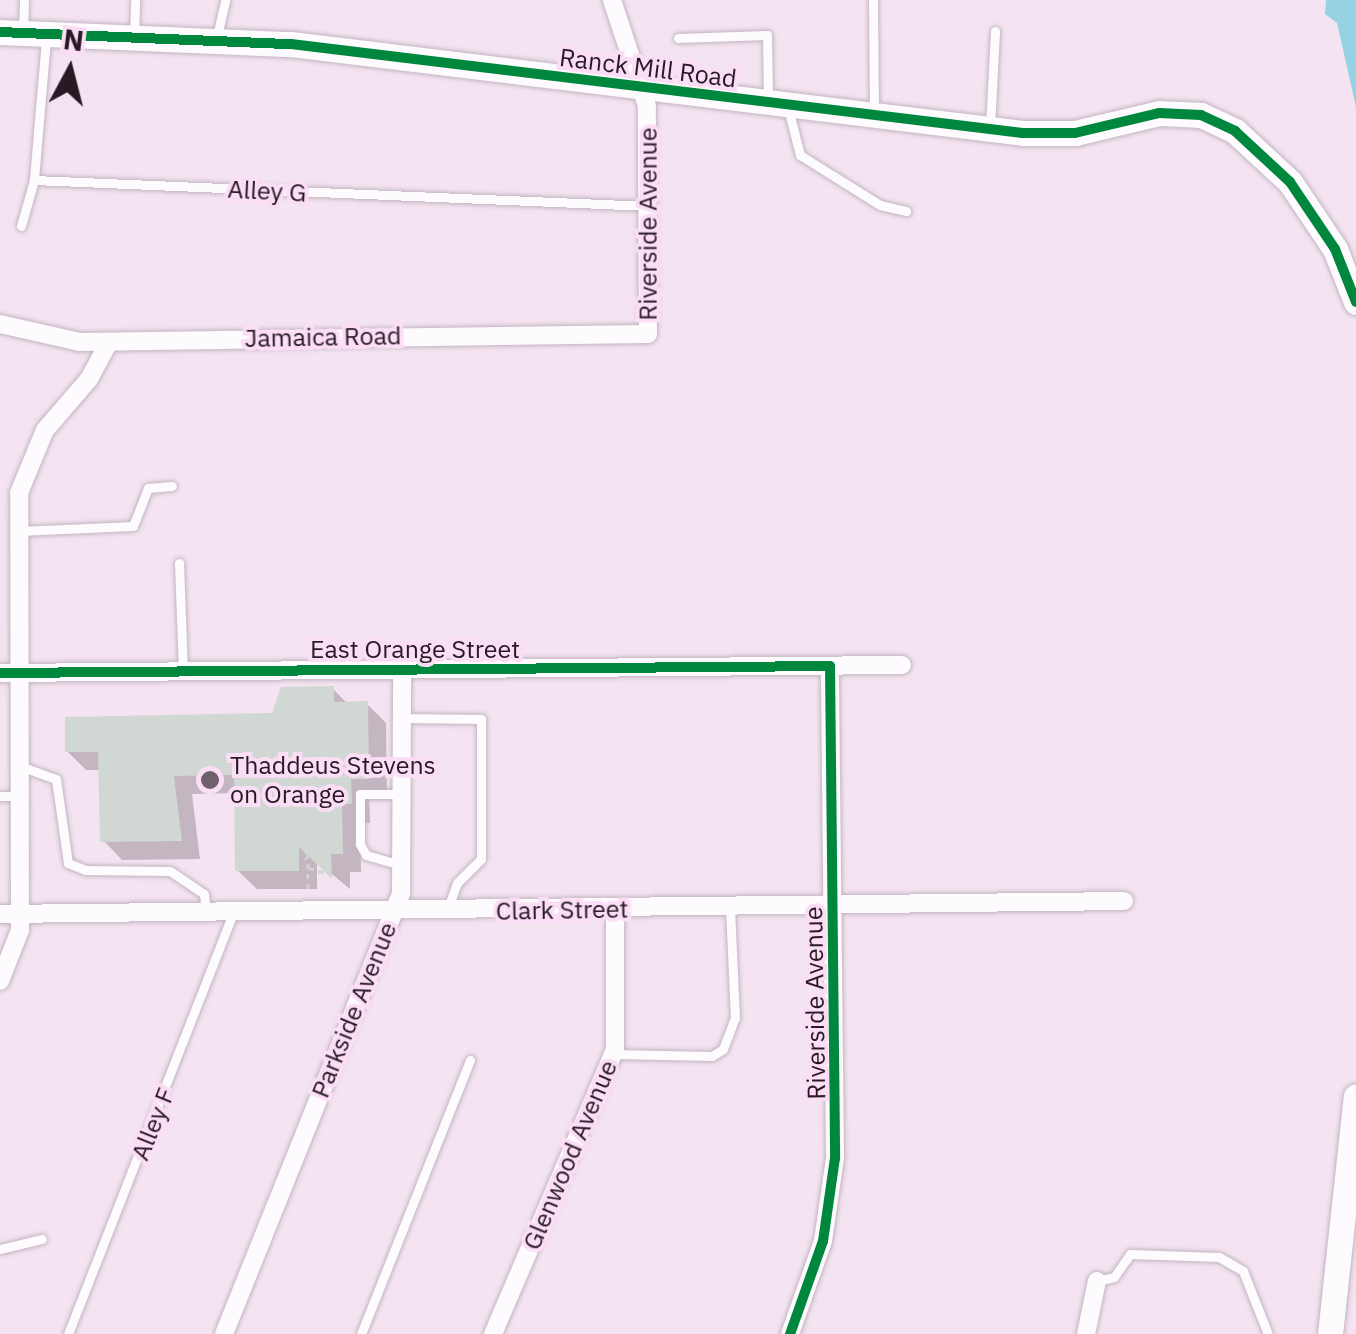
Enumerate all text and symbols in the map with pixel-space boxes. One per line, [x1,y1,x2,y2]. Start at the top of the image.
north arrow [20,20,120,120]
text: N [61,20,86,59]
street label: Ranck Mill Road [558,42,738,94]
street label: Riverside Avenue [633,127,663,321]
street label: Alley G [227,174,307,208]
street label: Jamaica Road [244,321,402,353]
street label: East Orange Street [310,634,520,664]
place label: Thaddeus Stevens on Orange [230,751,436,810]
marker: Thaddeus Stevens on Orange [199,769,221,791]
street label: Clark Street [495,894,629,926]
street label: Riverside Avenue [798,906,832,1100]
street label: Parkside Avenue [305,918,403,1102]
street label: Glenwood Avenue [517,1056,623,1254]
street label: Alley F [125,1083,181,1165]

